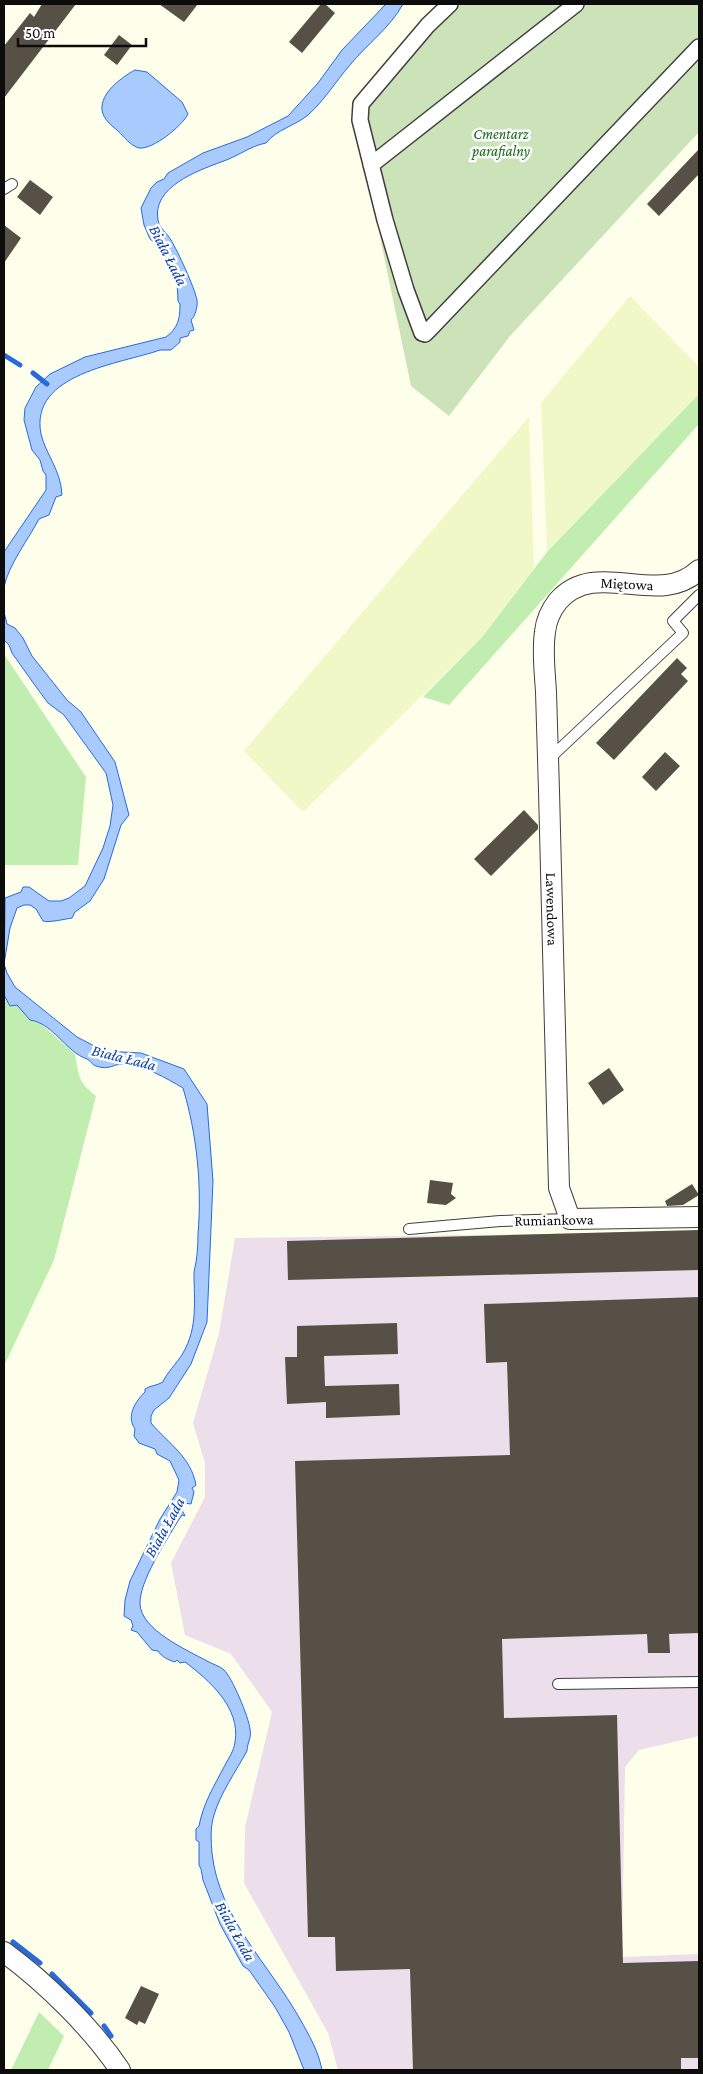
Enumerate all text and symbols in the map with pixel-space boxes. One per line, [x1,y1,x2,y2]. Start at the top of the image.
scale bar [18,15,145,47]
text: 50 m [25,25,55,41]
park label: Cmentarz parafialny [471,126,530,160]
water label: Biała Łada [146,222,191,289]
street label: Miętowa [600,575,654,594]
street label: Lawendowa [543,873,561,946]
water label: Biała Łada [90,1041,158,1074]
street label: Rumiankowa [514,1211,594,1229]
water label: Biała Łada [141,1494,188,1560]
water label: Biała Łada [212,1898,259,1964]

